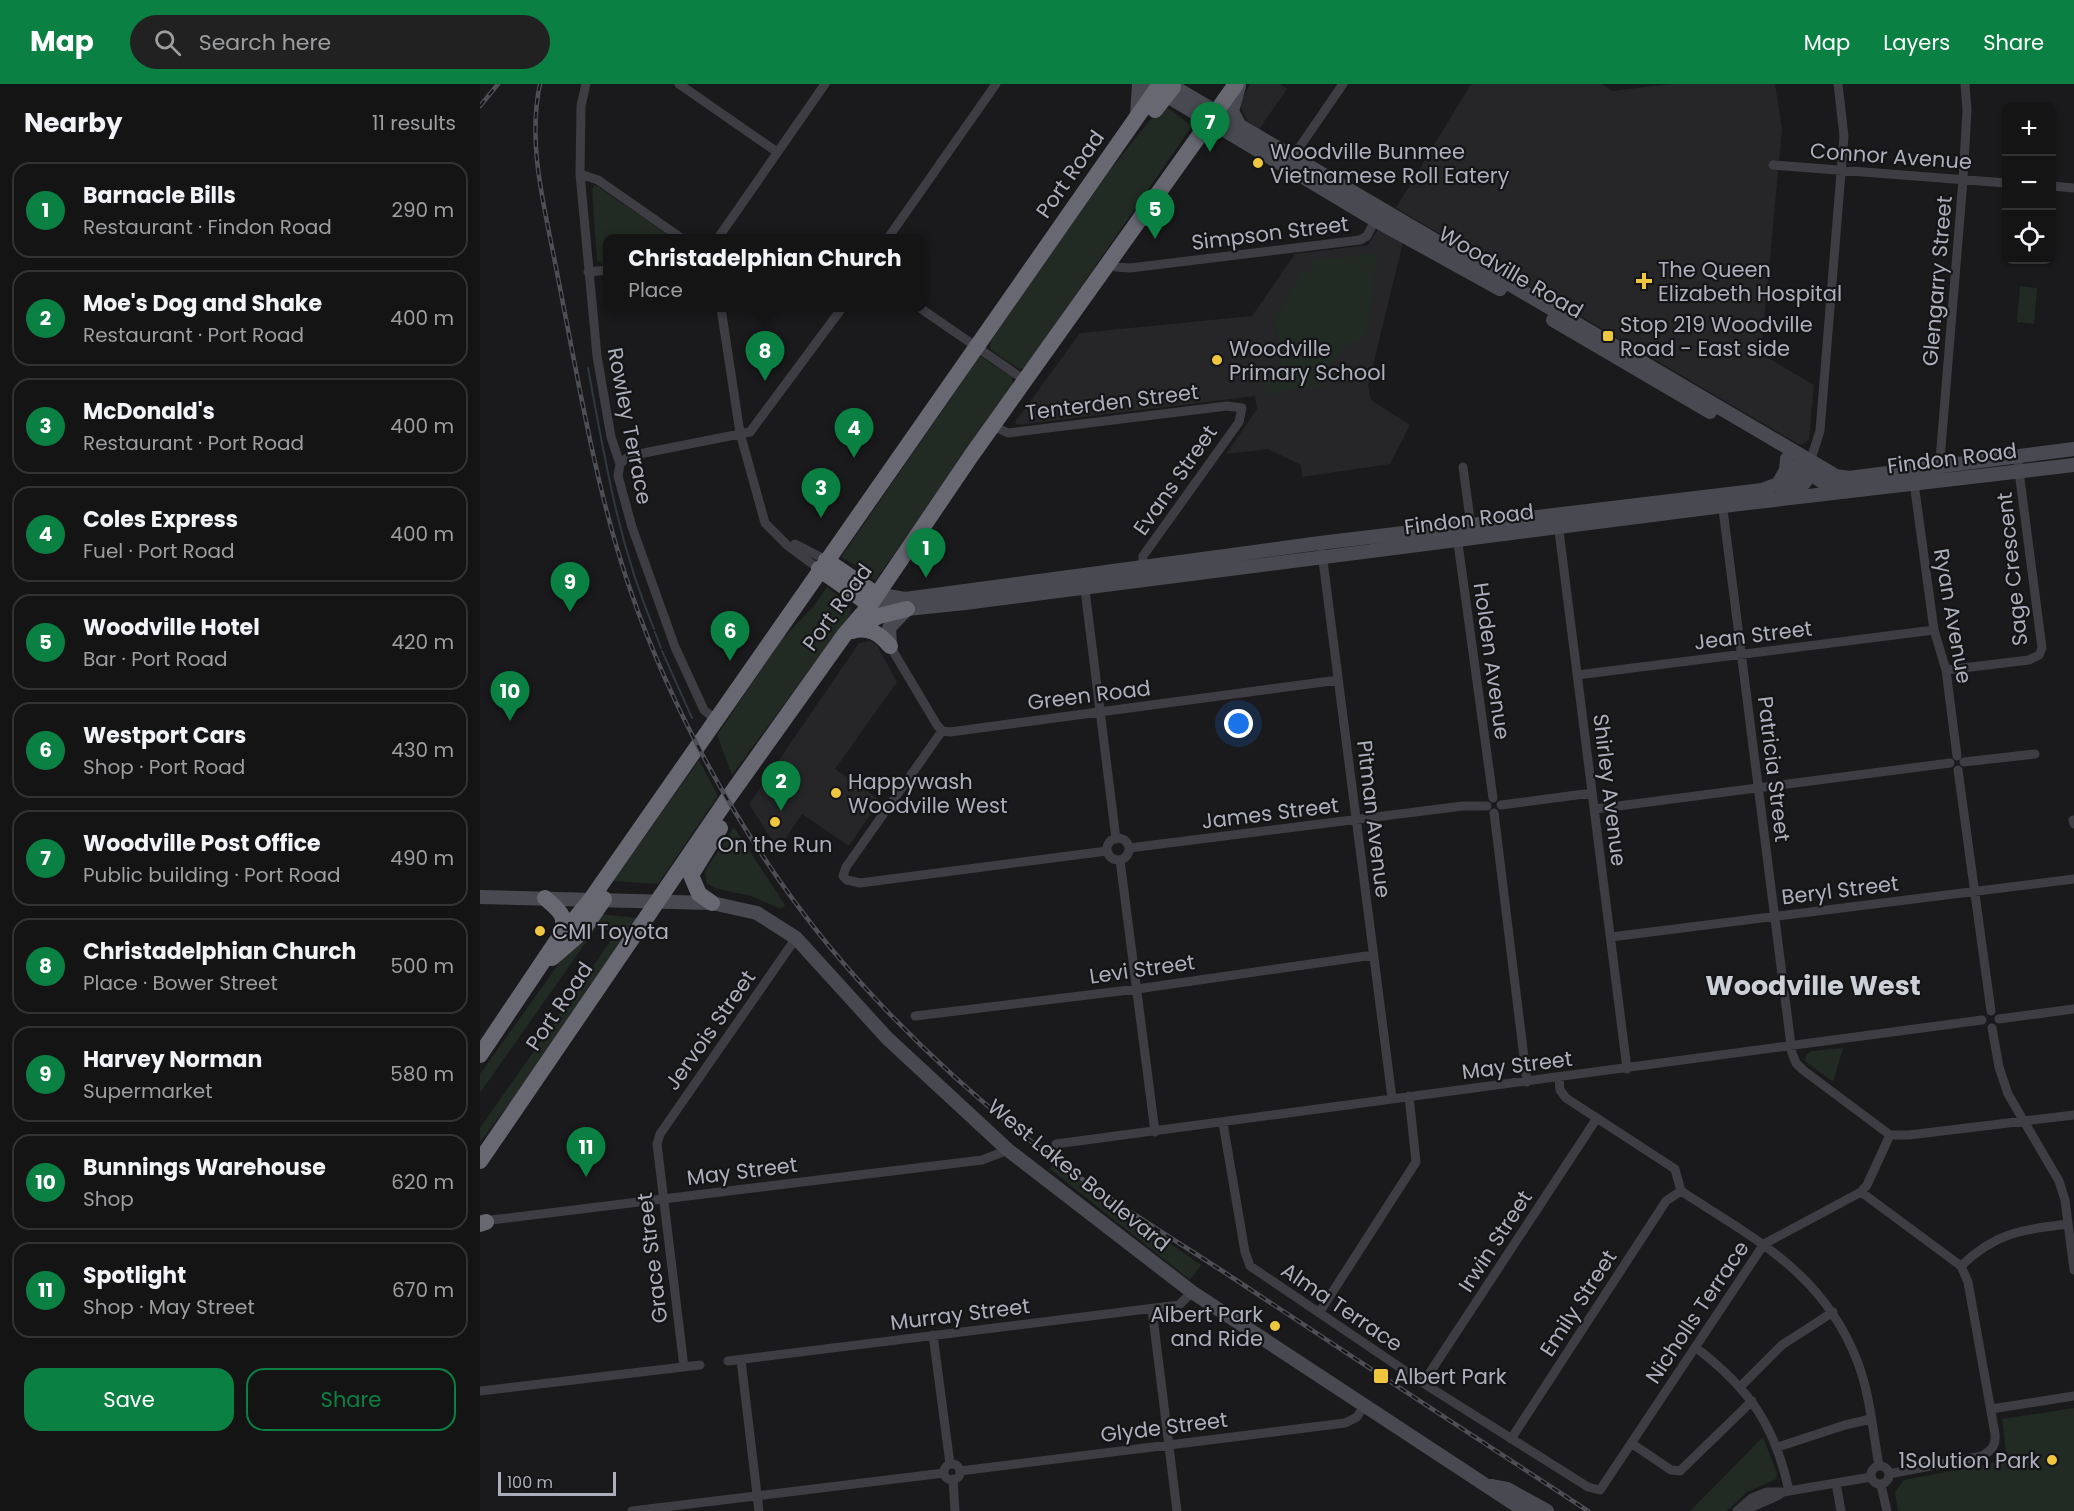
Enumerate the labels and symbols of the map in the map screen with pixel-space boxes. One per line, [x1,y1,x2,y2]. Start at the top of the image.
pin: 7 [1190,103,1230,152]
street label: Port Road [1029,124,1111,224]
street label: Connor Avenue [1809,136,1973,176]
place label: Woodville Bunmee Vietnamese Roll Eatery [1270,137,1510,190]
marker: Woodville Bunmee Vietnamese Roll Eatery [1251,156,1265,170]
pin: 5 [1136,190,1174,239]
street label: Glengarry Street [1915,195,1959,367]
street label: Simpson Street [1190,209,1350,257]
street label: Woodville Road [1434,219,1588,325]
place label: The Queen Elizabeth Hospital [1658,255,1842,308]
marker: The Queen Elizabeth Hospital [1635,272,1653,290]
place label: Stop 219 Woodville Road - East side [1620,310,1813,363]
marker: Stop 219 Woodville Road - East side [1601,329,1615,343]
pin: 8 [746,332,784,381]
place label: Woodville Primary School [1229,334,1386,387]
street label: Rowley Terrace [601,345,659,507]
marker: Woodville Primary School [1210,353,1224,367]
street label: Tenterden Street [1024,377,1200,427]
pin: 4 [834,408,874,458]
street label: Evans Street [1126,419,1224,541]
street label: Findon Road [1885,436,2019,480]
pin: 3 [802,468,840,518]
street label: Sage Crescent [1990,491,2034,647]
street label: Findon Road [1402,497,1536,541]
pin: 1 [906,528,946,578]
street label: Ryan Avenue [1927,546,1979,686]
street label: Port Road [795,558,879,656]
pin: 9 [550,562,590,612]
street label: Holden Avenue [1467,581,1517,741]
pin: 6 [710,612,750,661]
street label: Jean Street [1692,613,1814,657]
pin: 10 [490,672,530,721]
street label: Green Road [1026,673,1152,717]
street label: Patricia Street [1751,695,1797,843]
your location [1224,709,1253,738]
street label: Shirley Avenue [1586,712,1634,868]
street label: Pitman Avenue [1350,738,1398,900]
pin: 2 [762,762,800,811]
place label: Happywash Woodville West [848,767,1008,820]
marker: Happywash Woodville West [829,786,843,800]
street label: James Street [1200,790,1340,836]
marker: On the Run [768,815,782,829]
place label: On the Run [718,830,832,859]
street label: Beryl Street [1780,868,1900,912]
place label: CMI Toyota [552,917,669,946]
marker: CMI Toyota [533,924,547,938]
street label: Levi Street [1087,947,1197,991]
street label: Port Road [519,956,599,1056]
street label: Jervois Street [658,964,762,1096]
district label: Woodville West [1705,967,1921,1004]
street label: May Street [1460,1044,1574,1086]
street label: West Lakes Boulevard [982,1092,1176,1258]
pin: 11 [566,1128,606,1177]
street label: May Street [685,1150,799,1192]
street label: Irwin Street [1451,1184,1539,1298]
street label: Grace Street [630,1191,674,1325]
street label: Nicholls Terrace [1638,1235,1756,1389]
street label: Emily Street [1533,1244,1623,1362]
street label: Alma Terrace [1276,1256,1408,1358]
street label: Murray Street [889,1291,1031,1337]
place label: Albert Park and Ride [1150,1300,1263,1353]
marker: Albert Park and Ride [1268,1319,1282,1333]
place label: Albert Park [1394,1362,1507,1391]
marker: Albert Park [1372,1367,1390,1385]
street label: Glyde Street [1099,1405,1229,1449]
place label: 1Solution Park [1899,1446,2040,1475]
marker: 1Solution Park [2045,1453,2059,1467]
scale bar [498,1469,616,1496]

